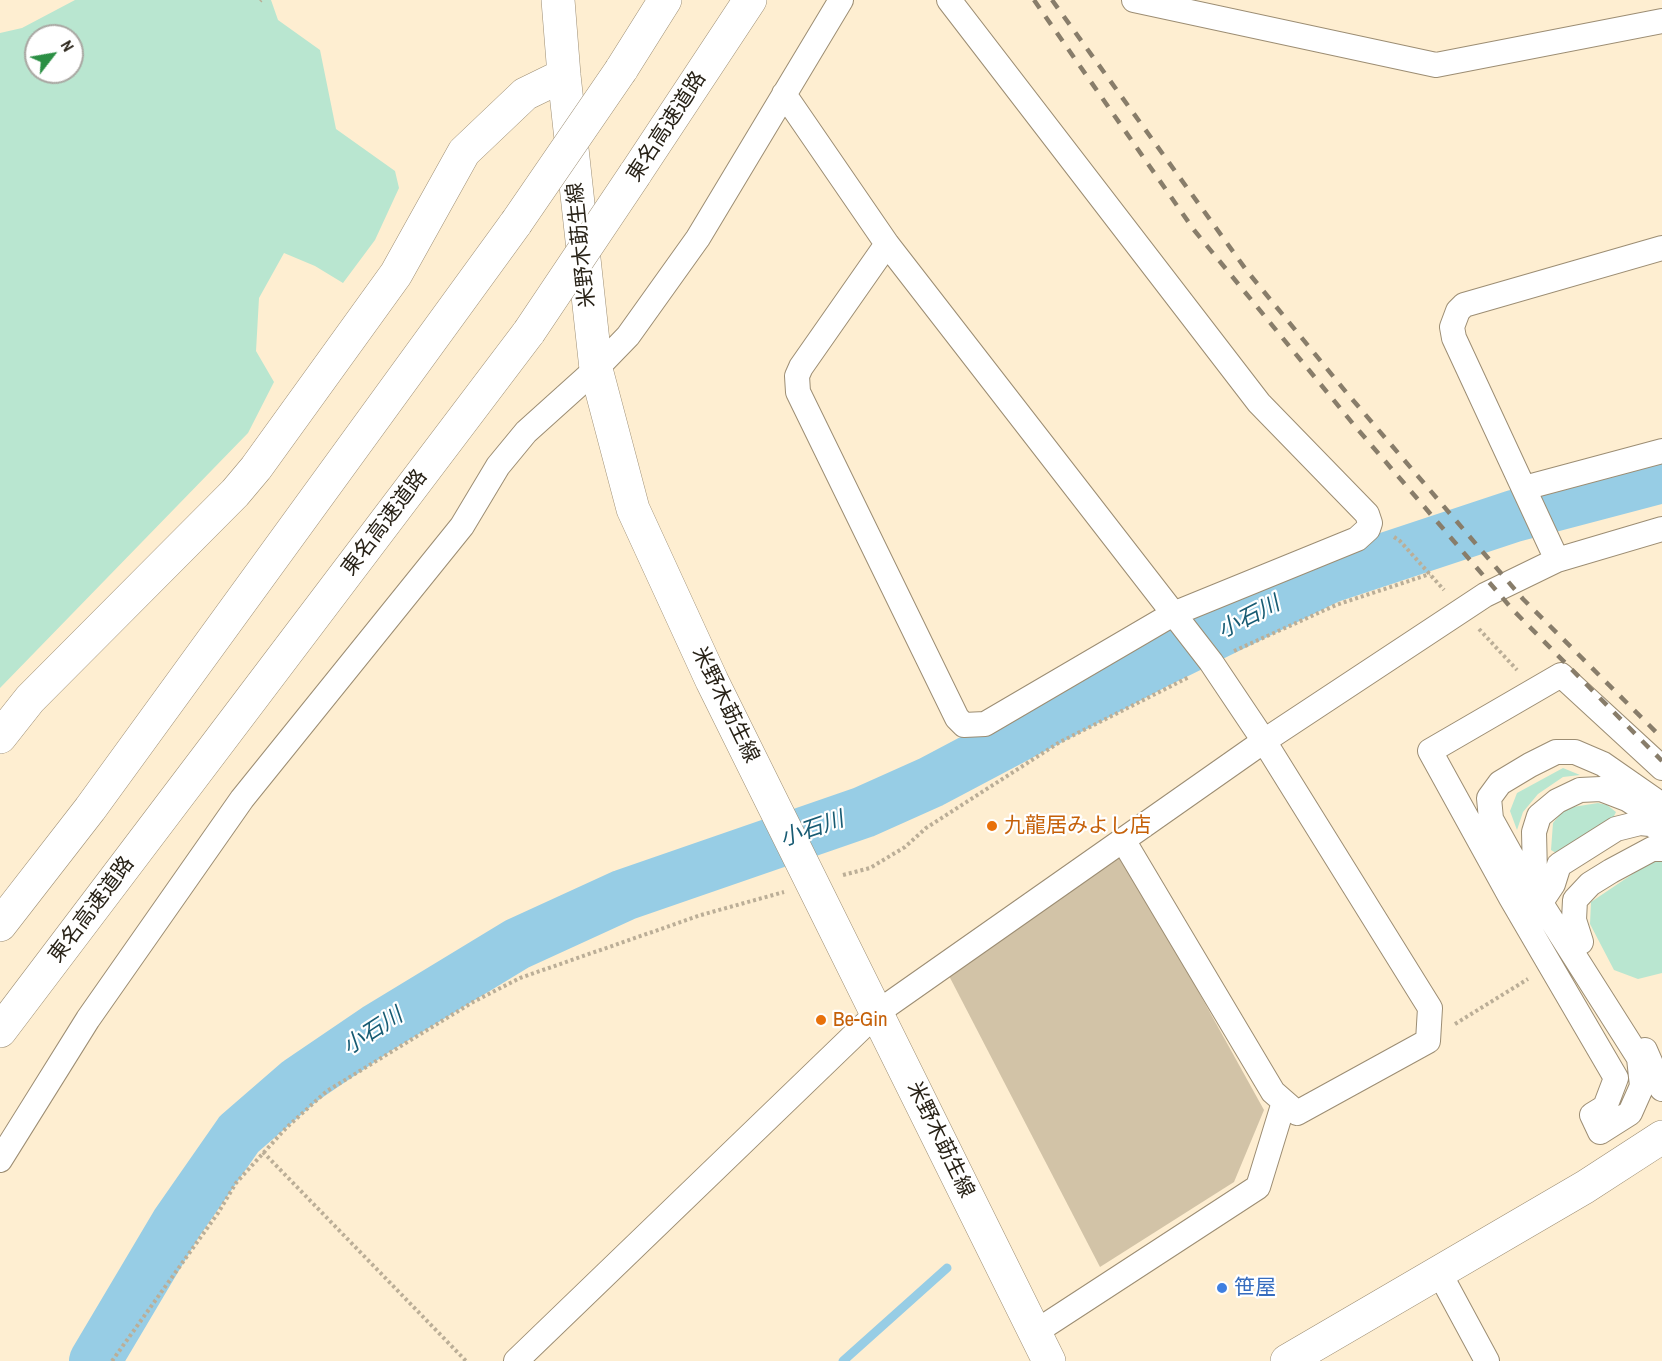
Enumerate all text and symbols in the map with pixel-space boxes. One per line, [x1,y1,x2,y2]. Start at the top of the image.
north arrow [24,24,84,84]
text: N [56,36,80,55]
street label: 東名高速道路 [622,67,712,187]
street label: 米野木莇生線 [563,181,601,309]
street label: 東名高速道路 [337,465,433,581]
water label: 小石川 [1214,591,1284,645]
street label: 米野木莇生線 [686,643,764,767]
water label: 小石川 [777,807,847,853]
place label: 九龍居みよし店 [1004,813,1151,839]
marker: 九龍居みよし店 [985,819,999,833]
street label: 東名高速道路 [44,852,140,968]
water label: 小石川 [338,1003,408,1061]
place label: Be-Gin [833,1007,888,1033]
marker: Be-Gin [814,1013,828,1027]
street label: 米野木莇生線 [901,1078,979,1202]
place label: 笹屋 [1234,1275,1276,1301]
marker: 笹屋 [1215,1281,1229,1295]

